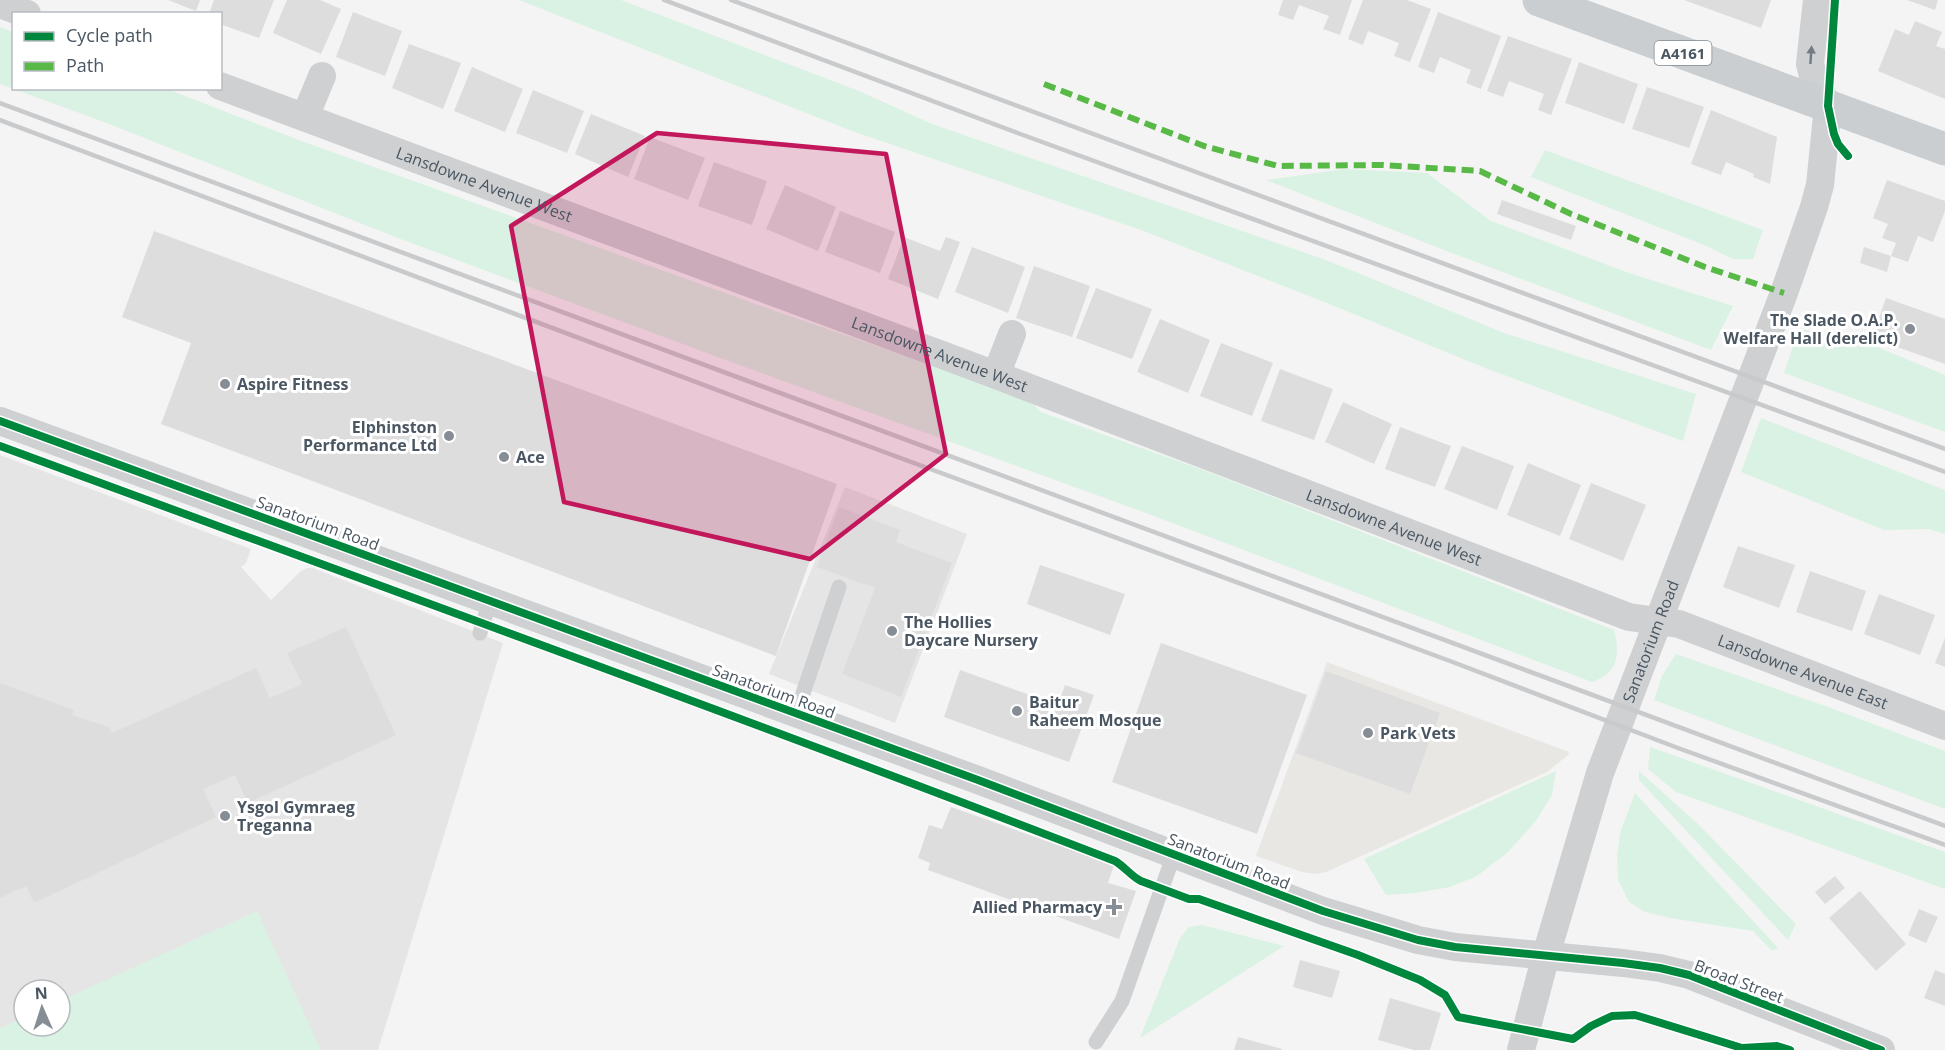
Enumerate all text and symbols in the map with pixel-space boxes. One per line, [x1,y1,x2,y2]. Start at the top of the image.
legend [12,12,222,90]
text: Cycle path [66,23,153,47]
road number: A4161 [1654,41,1712,65]
one-way arrow [1806,46,1816,65]
text: Path [66,53,104,77]
street label: Lansdowne Avenue West [393,142,576,227]
place label: The Slade O.A.P. Welfare Hall (derelict) [1724,309,1898,349]
street label: Lansdowne Avenue West [849,311,1031,397]
marker: The Slade O.A.P. Welfare Hall (derelict) [1903,322,1917,336]
place label: Aspire Fitness [237,373,348,395]
marker: Aspire Fitness [218,377,232,391]
place label: Elphinston Performance Ltd [303,416,437,456]
marker: Elphinston Performance Ltd [442,429,456,443]
place label: Ace [516,446,545,468]
marker: Ace [497,450,511,464]
street label: Lansdowne Avenue West [1303,484,1485,571]
street label: Sanatorium Road [254,491,382,555]
street label: Sanatorium Road [1617,577,1684,706]
place label: The Hollies Daycare Nursery [904,611,1039,651]
marker: The Hollies Daycare Nursery [885,624,899,638]
street label: Lansdowne Avenue East [1715,629,1891,714]
street label: Sanatorium Road [710,659,838,723]
place label: Baitur Raheem Mosque [1029,691,1162,731]
marker: Baitur Raheem Mosque [1010,704,1024,718]
place label: Park Vets [1380,722,1456,744]
marker: Park Vets [1361,726,1375,740]
place label: Ysgol Gymraeg Treganna [237,796,355,836]
marker: Ysgol Gymraeg Treganna [218,809,232,823]
street label: Sanatorium Road [1165,828,1293,894]
place label: Allied Pharmacy [972,896,1103,918]
marker: Allied Pharmacy [1107,900,1121,914]
street label: Broad Street [1691,954,1787,1008]
north arrow [12,978,72,1038]
text: N [34,982,48,1004]

